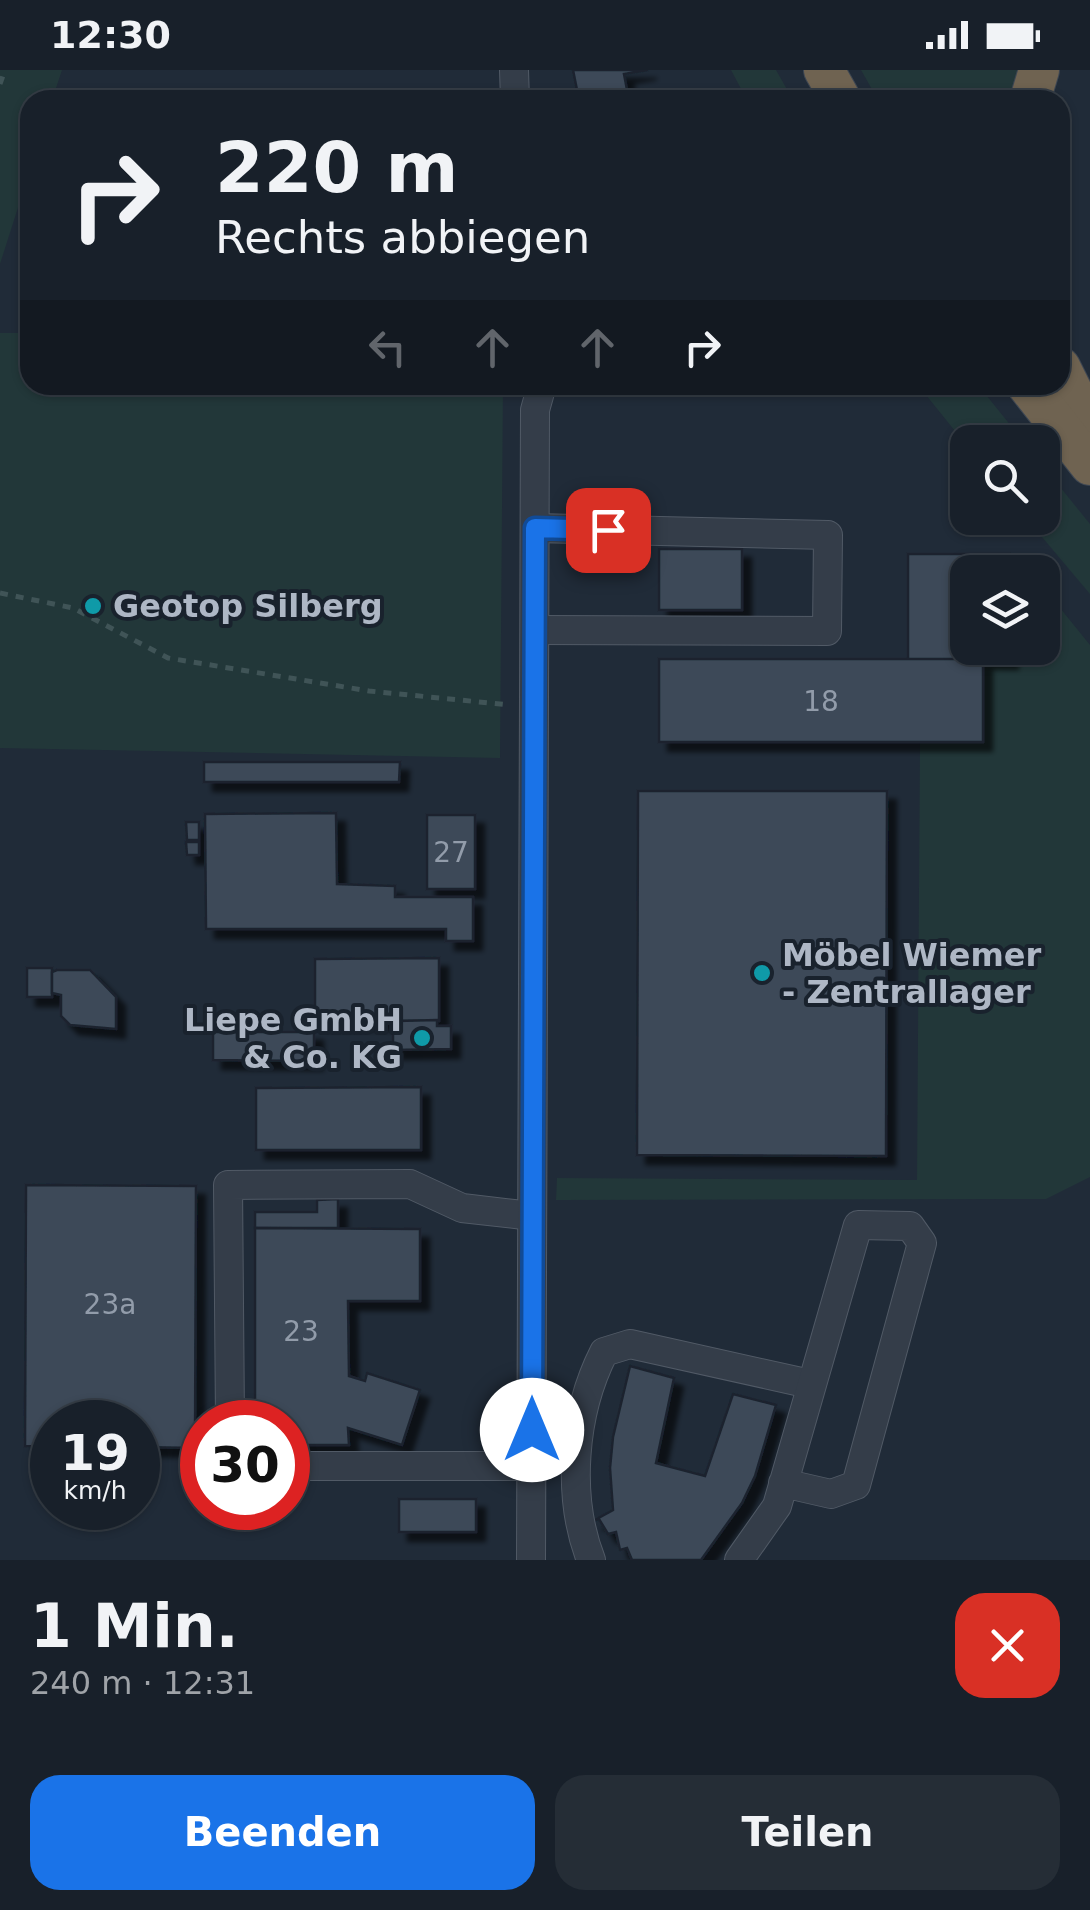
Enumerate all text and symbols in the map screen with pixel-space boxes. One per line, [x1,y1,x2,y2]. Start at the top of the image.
text: 12:30 [50,13,171,57]
text: 220 m [215,127,458,209]
icon: right [50,130,180,260]
text: Rechts abbiegen [215,211,590,264]
icon: left [360,320,415,375]
icon: ahead [465,320,520,375]
icon: ahead [570,320,625,375]
icon: right [675,320,730,375]
map controls [950,425,1060,665]
button: search [950,425,1060,535]
pin [566,488,651,573]
icon: arrive [581,503,636,558]
button: layers [950,555,1060,665]
place label: Geotop Silberg [113,587,383,625]
marker: Geotop Silberg [82,595,104,617]
house number: 18 [803,685,839,718]
house number: 27 [433,836,469,869]
place label: Möbel Wiemer - Zentrallager [782,936,1042,1011]
marker: Möbel Wiemer - Zentrallager [751,962,773,984]
place label: Liepe GmbH & Co. KG [184,1001,402,1076]
marker: Liepe GmbH & Co. KG [411,1027,433,1049]
house number: 23a [84,1288,136,1321]
house number: 23 [283,1315,319,1348]
position arrow [480,1378,584,1482]
speed limit sign: 30 [180,1400,310,1530]
text: 19 [60,1424,130,1482]
text: km/h [63,1476,127,1505]
text: 1 Min. [30,1591,238,1661]
button: close [955,1593,1060,1698]
text: 240 m · 12:31 [30,1664,255,1702]
button: Beenden [30,1775,535,1890]
button: Teilen [555,1775,1060,1890]

